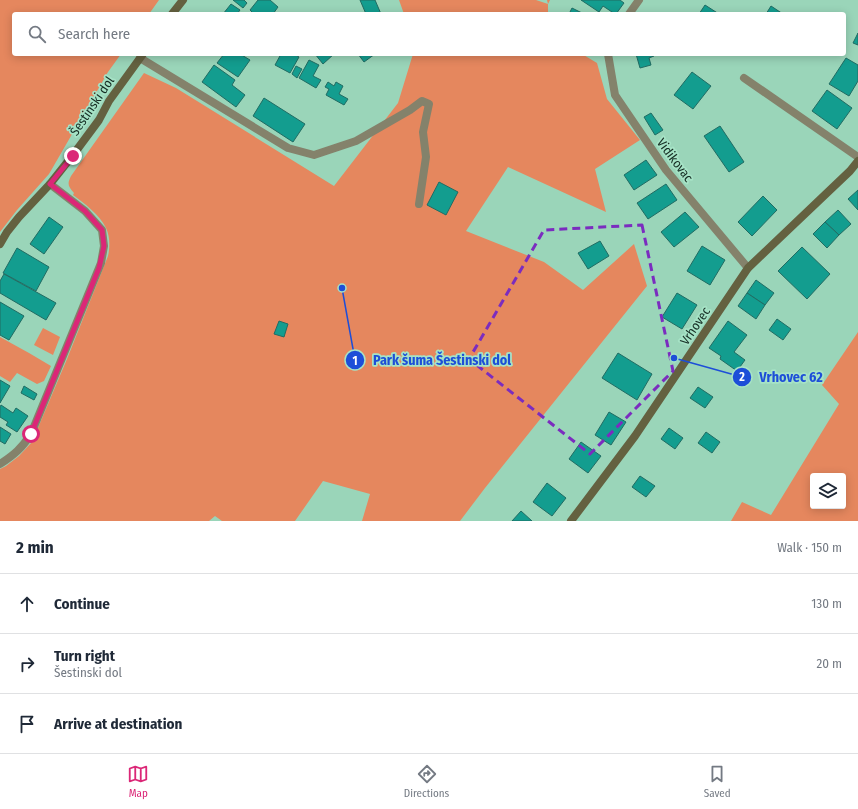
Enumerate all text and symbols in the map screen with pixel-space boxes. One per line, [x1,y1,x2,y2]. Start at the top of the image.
search box [12,12,846,56]
icon: search [26,23,48,45]
text: Search here [58,25,130,43]
street label: Šestinski dol [67,73,118,138]
street label: Vidikovac [654,135,696,185]
route end [64,147,82,165]
street label: Vrhovec [677,304,713,348]
callout: Park šuma Šestinski dol [345,347,519,373]
text: Park šuma Šestinski dol [373,351,511,369]
text: 1 [352,354,358,368]
callout: Vrhovec 62 [732,364,831,390]
text: Vrhovec 62 [758,369,823,386]
text: 2 [738,370,745,384]
route start [22,425,40,443]
map controls [810,473,846,509]
button: layers [810,473,846,509]
text: 2 min [16,537,54,558]
text: Walk · 150 m [777,540,842,555]
icon: ahead [16,593,38,615]
text: Continue [54,595,110,613]
text: 130 m [811,596,842,611]
text: Turn right [54,647,115,665]
icon: right [16,653,38,675]
text: 20 m [816,656,842,671]
text: Šestinski dol [54,665,122,680]
icon: arrive [16,713,38,735]
text: Arrive at destination [54,715,182,733]
tab: Map [127,763,149,800]
tab: Directions [404,763,449,800]
tab: Saved [704,763,731,800]

